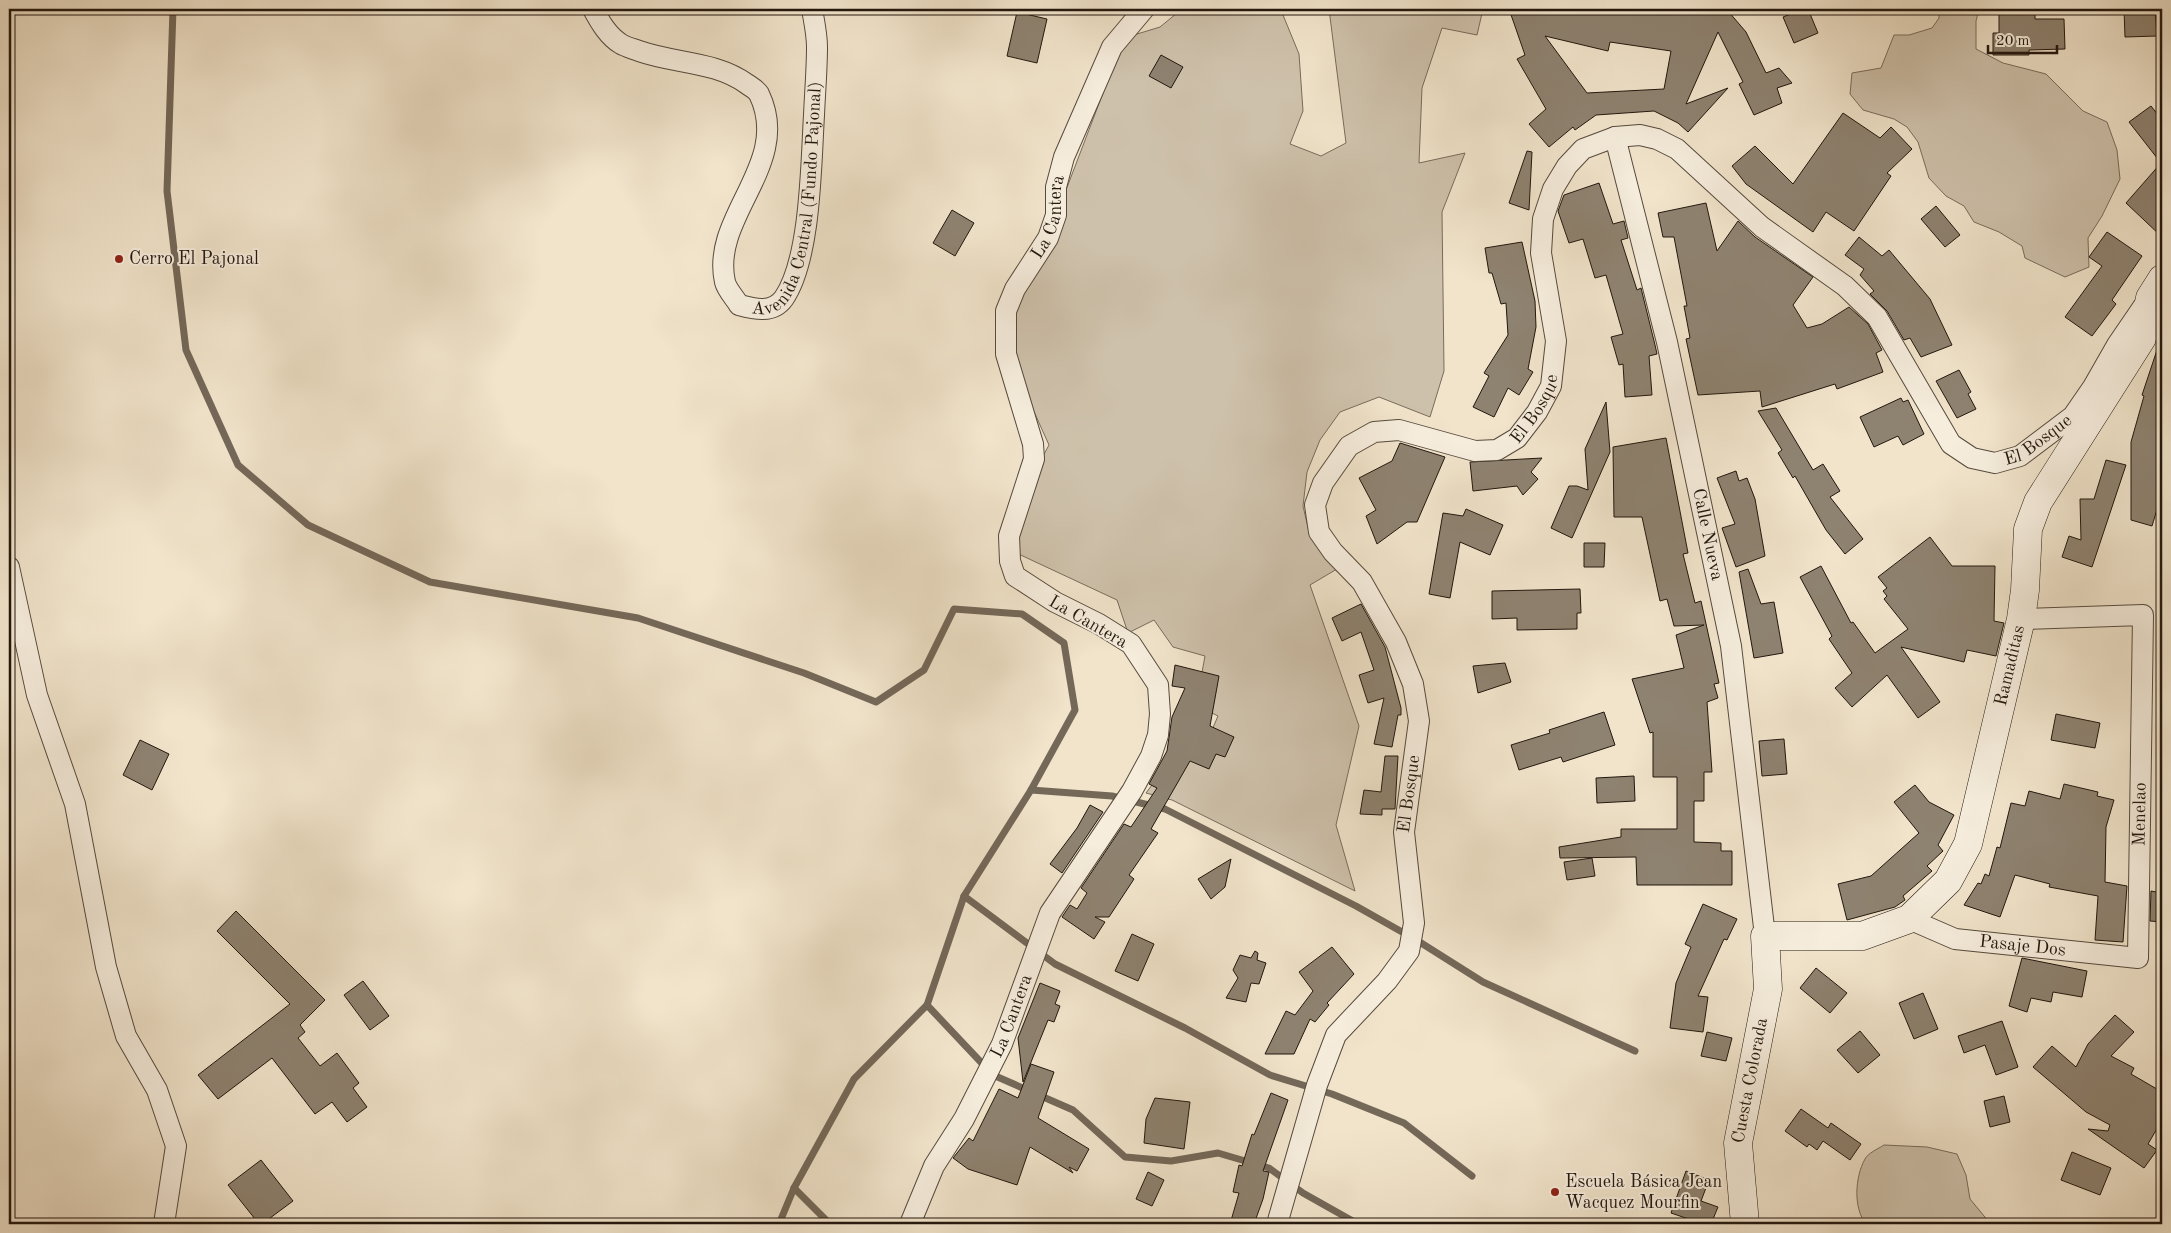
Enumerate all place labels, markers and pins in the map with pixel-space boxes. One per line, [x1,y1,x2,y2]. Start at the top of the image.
place label: Cerro El Pajonal [129,250,259,268]
marker: Cerro El Pajonal [113,253,125,265]
place label: Escuela Básica Jean Wacquez Mourfin [1565,1173,1722,1212]
marker: Escuela Básica Jean Wacquez Mourfin [1549,1186,1561,1198]

